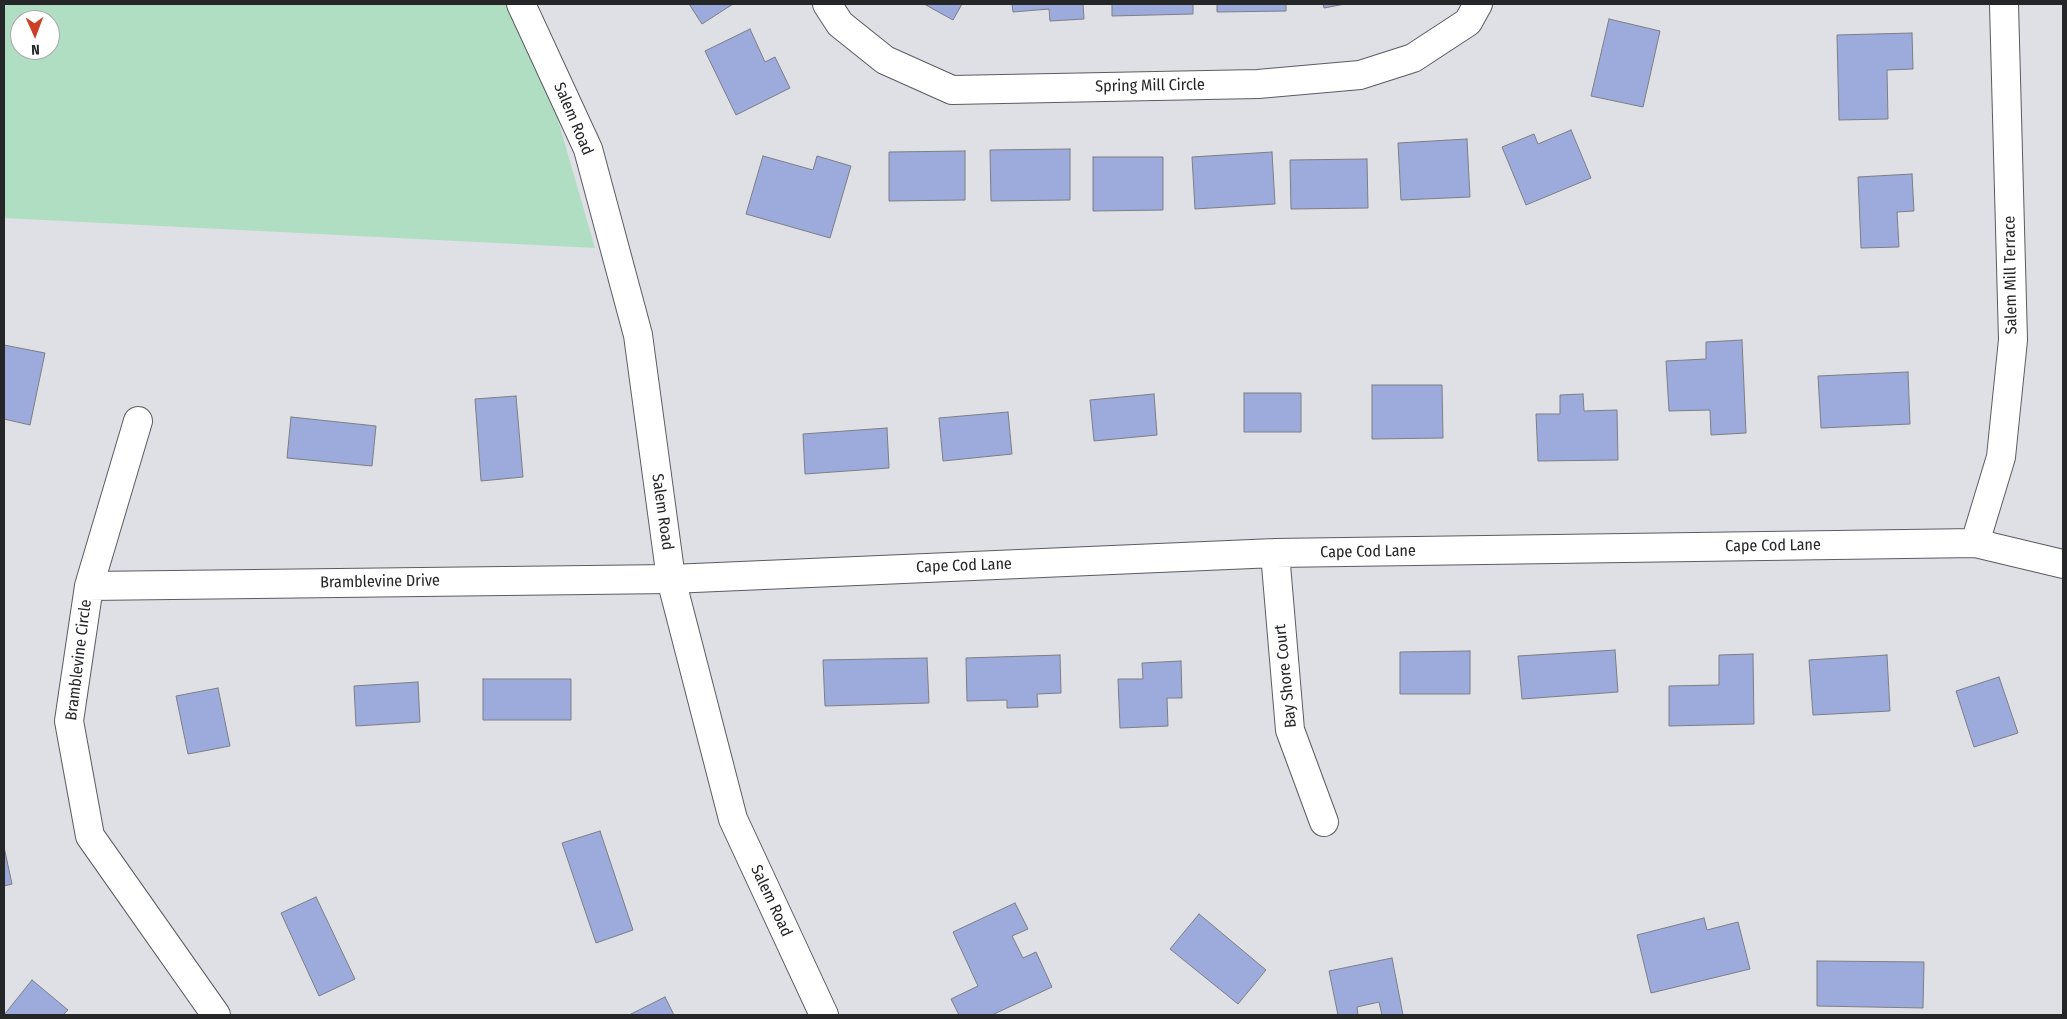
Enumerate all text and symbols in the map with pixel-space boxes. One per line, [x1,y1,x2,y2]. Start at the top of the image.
north arrow [10,10,60,60]
text: N [31,41,40,58]
street label: Spring Mill Circle [1095,75,1205,97]
street label: Salem Road [549,80,597,158]
street label: Salem Mill Terrace [2000,215,2022,335]
street label: Salem Road [647,473,677,551]
street label: Cape Cod Lane [1725,536,1821,556]
street label: Cape Cod Lane [1320,542,1416,562]
street label: Cape Cod Lane [916,555,1012,577]
street label: Bramblevine Drive [320,571,440,593]
street label: Bramblevine Circle [62,598,96,722]
street label: Bay Shore Court [1271,623,1301,729]
street label: Salem Road [746,862,796,940]

